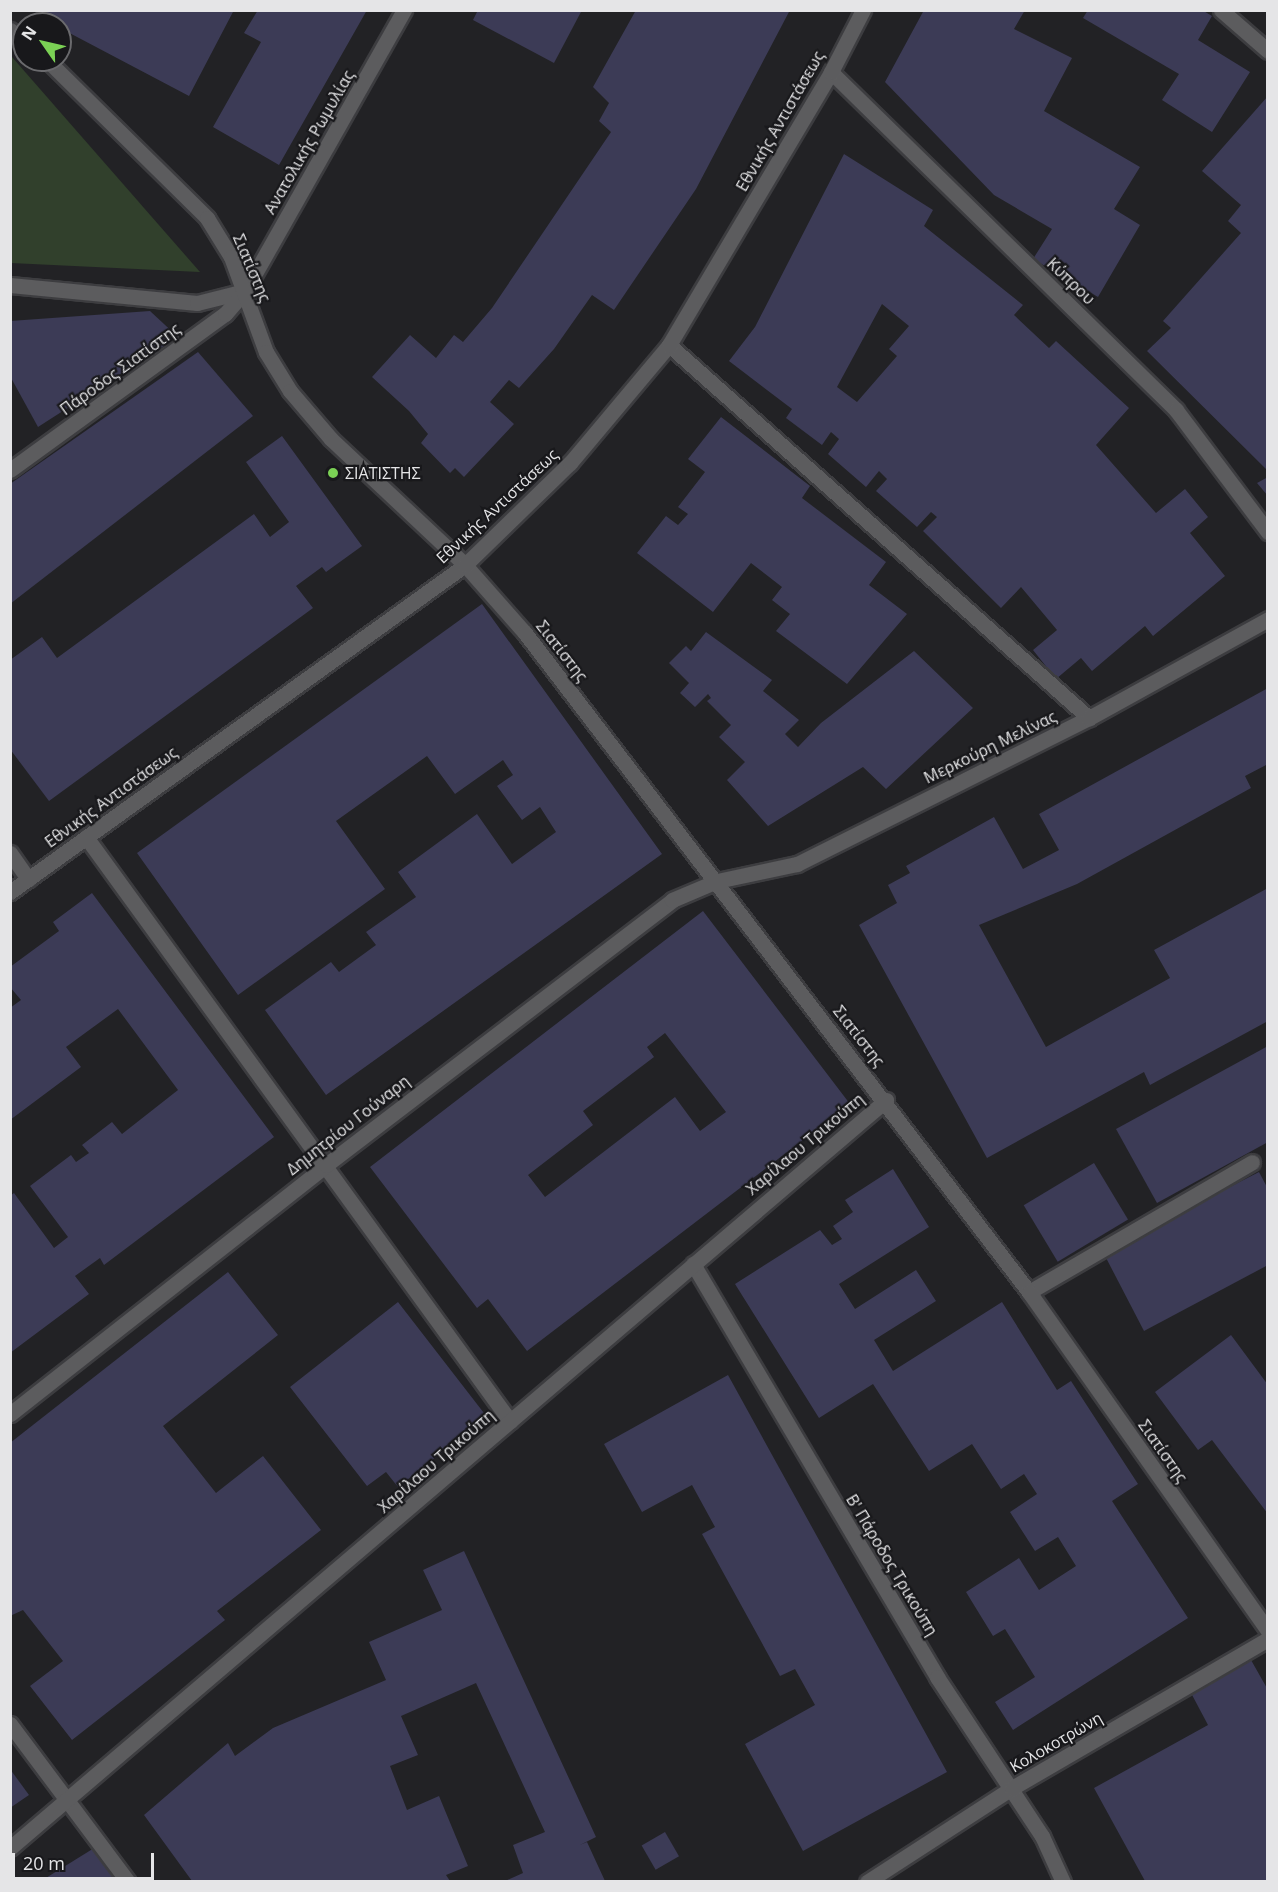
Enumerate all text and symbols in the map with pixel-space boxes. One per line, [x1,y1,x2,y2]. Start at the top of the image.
north arrow [12,12,72,72]
text: N [16,22,41,45]
street label: Εθνικής Αντιστάσεως [732,47,828,195]
street label: Ανατολικής Ρωμυλίας [260,67,358,217]
street label: Σιατίστης [229,231,275,305]
street label: Κύπρου [1043,254,1099,308]
street label: Πάροδος Σιατίστης [56,319,184,419]
street label: Εθνικής Αντιστάσεως [432,445,562,567]
place label: ΣΙΑΤΙΣΤΗΣ [345,463,421,483]
marker: ΣΙΑΤΙΣΤΗΣ [326,466,340,480]
street label: Σιατίστης [532,617,592,685]
street label: Μερκούρη Μελίνας [921,707,1059,787]
street label: Εθνικής Αντιστάσεως [41,743,181,851]
street label: Σιατίστης [829,1002,889,1070]
street label: Δημητρίου Γούναρη [283,1071,413,1179]
street label: Χαρίλαου Τρικούπη [742,1089,868,1199]
street label: Χαρίλαου Τρικούπη [374,1405,498,1517]
street label: Σιατίστης [1134,1416,1192,1486]
street label: Β' Πάροδος Τρικούπη [842,1491,942,1639]
street label: Κολοκοτρώνη [1006,1708,1106,1776]
scale bar [15,1841,158,1879]
text: 20 m [23,1851,65,1875]

